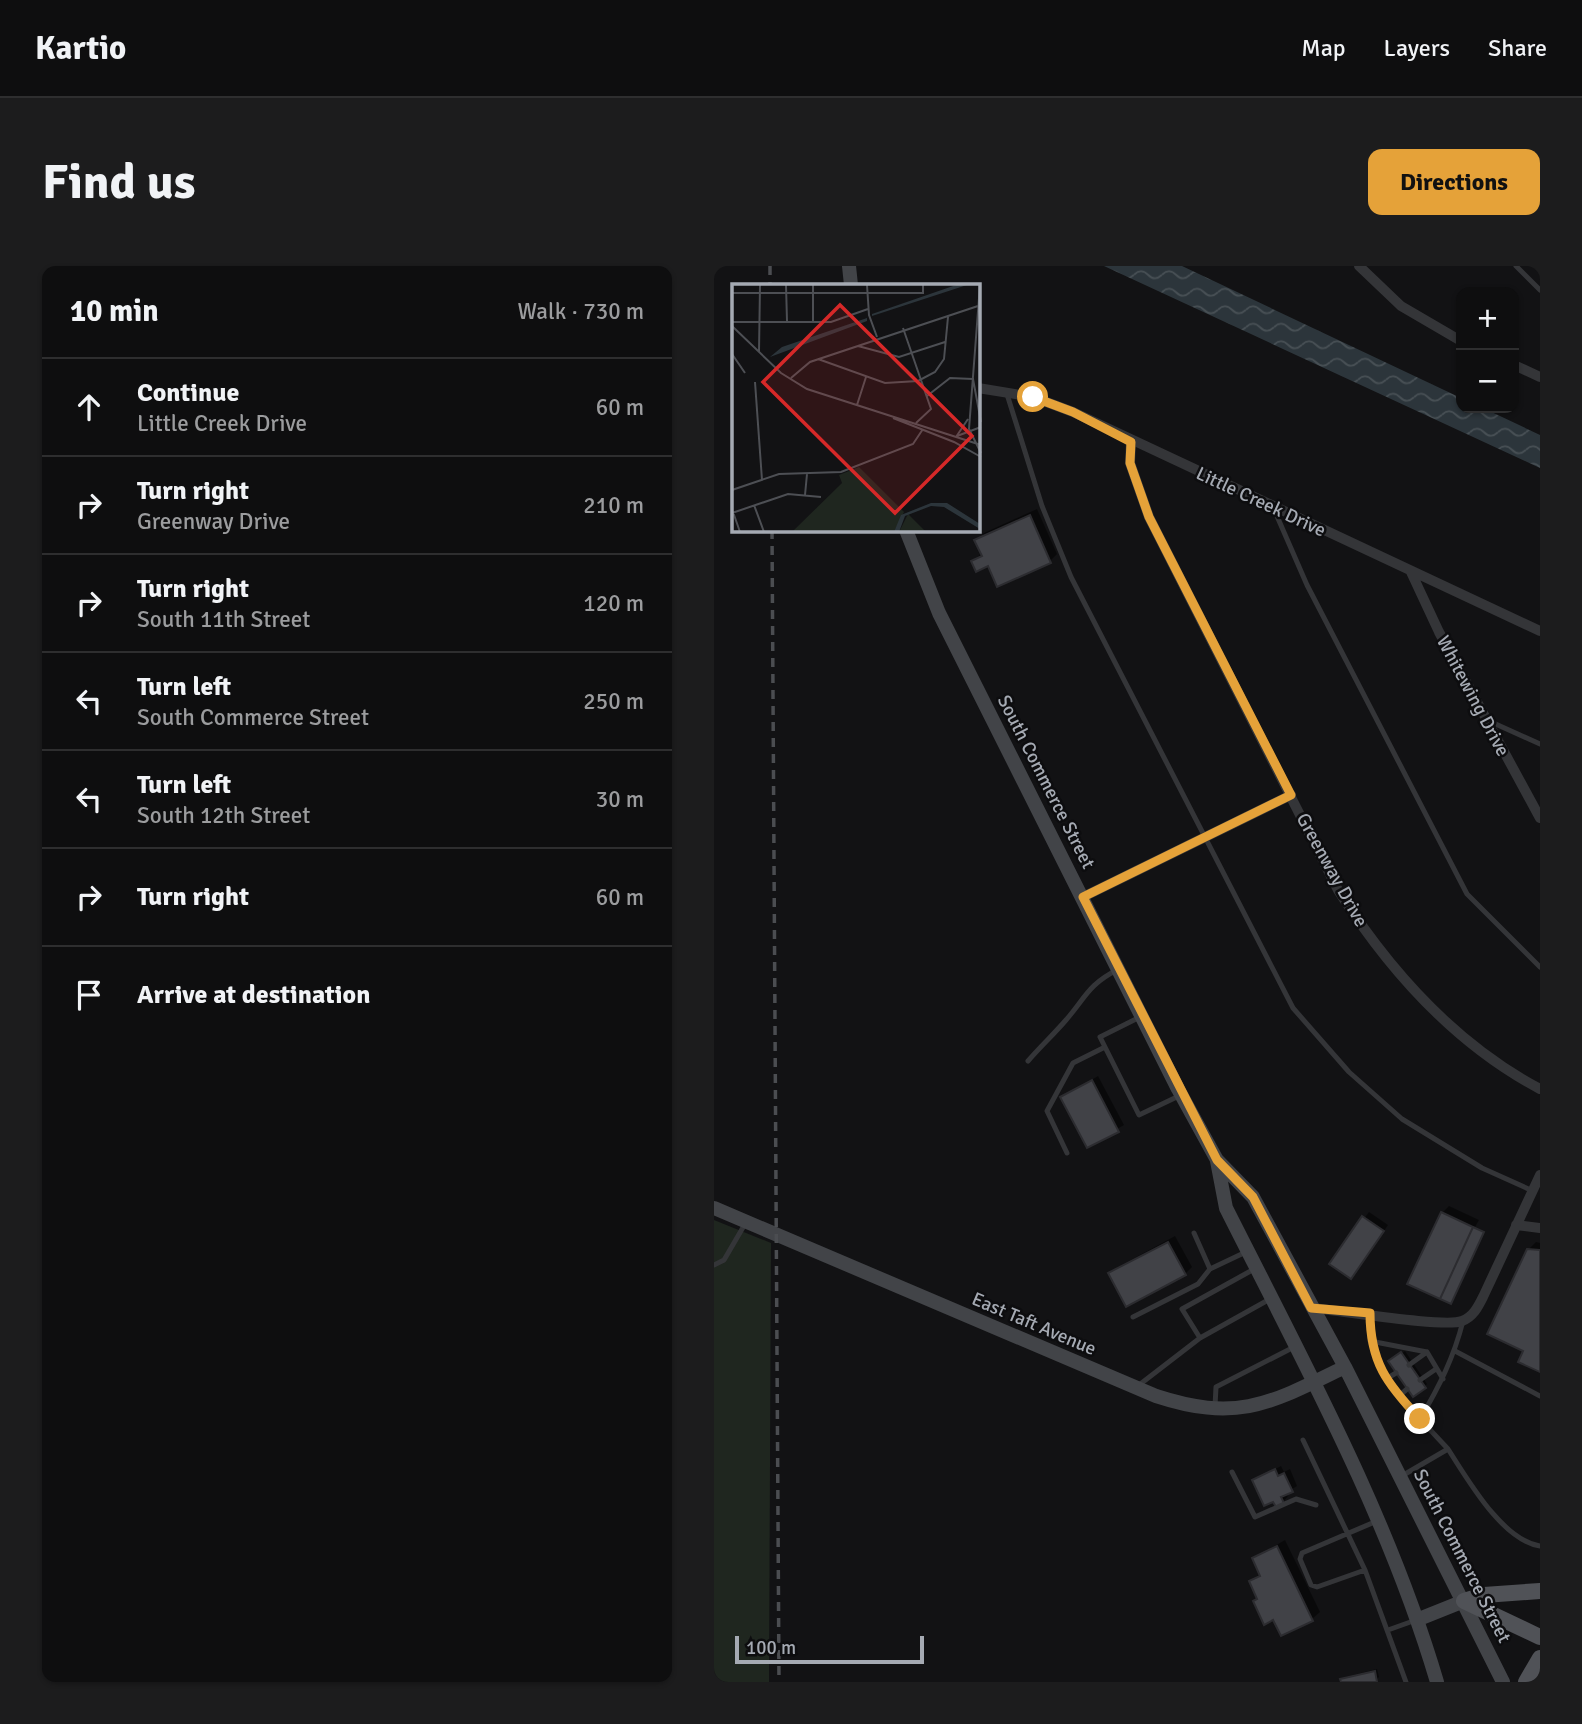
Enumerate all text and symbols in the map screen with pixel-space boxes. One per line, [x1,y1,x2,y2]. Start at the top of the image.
text: Kartio [35,28,126,69]
text: Map [1301,33,1346,63]
text: Layers [1384,33,1450,63]
text: Share [1488,33,1547,63]
button: Directions [1368,149,1540,215]
text: Find us [42,152,195,212]
inset map [732,284,980,532]
map controls [1456,287,1519,413]
button: + [1456,287,1519,350]
text: 10 min [70,293,159,330]
text: Walk · 730 m [518,297,644,326]
button: − [1456,350,1519,413]
text: Continue [137,377,239,409]
route start [1017,381,1048,412]
icon: ahead [70,388,108,426]
text: 60 m [596,393,644,422]
text: Little Creek Drive [137,409,307,438]
street label: Little Creek Drive [1192,461,1330,543]
text: Turn right [137,475,249,507]
icon: right [70,486,108,524]
text: 210 m [583,491,644,520]
text: Greenway Drive [137,507,290,536]
text: Turn right [137,573,249,605]
icon: right [70,584,108,622]
text: 120 m [583,589,644,618]
text: South 11th Street [137,605,310,634]
street label: Whitewing Drive [1431,631,1515,761]
text: Turn left [137,671,231,703]
icon: left [70,682,108,720]
text: 250 m [583,687,644,716]
street label: South Commerce Street [992,691,1100,873]
text: South Commerce Street [137,703,369,732]
text: Turn left [137,769,231,801]
icon: left [70,780,108,818]
text: 30 m [596,785,644,814]
text: South 12th Street [137,801,310,830]
street label: Greenway Drive [1291,809,1373,931]
icon: right [70,878,108,916]
text: Turn right [137,881,249,913]
text: 60 m [596,883,644,912]
icon: arrive [70,976,108,1014]
text: Arrive at destination [137,979,370,1011]
street label: East Taft Avenue [968,1287,1100,1361]
route end [1404,1403,1435,1434]
street label: South Commerce Street [1408,1465,1516,1647]
scale bar [735,1633,924,1665]
text: 100 m [746,1636,796,1660]

